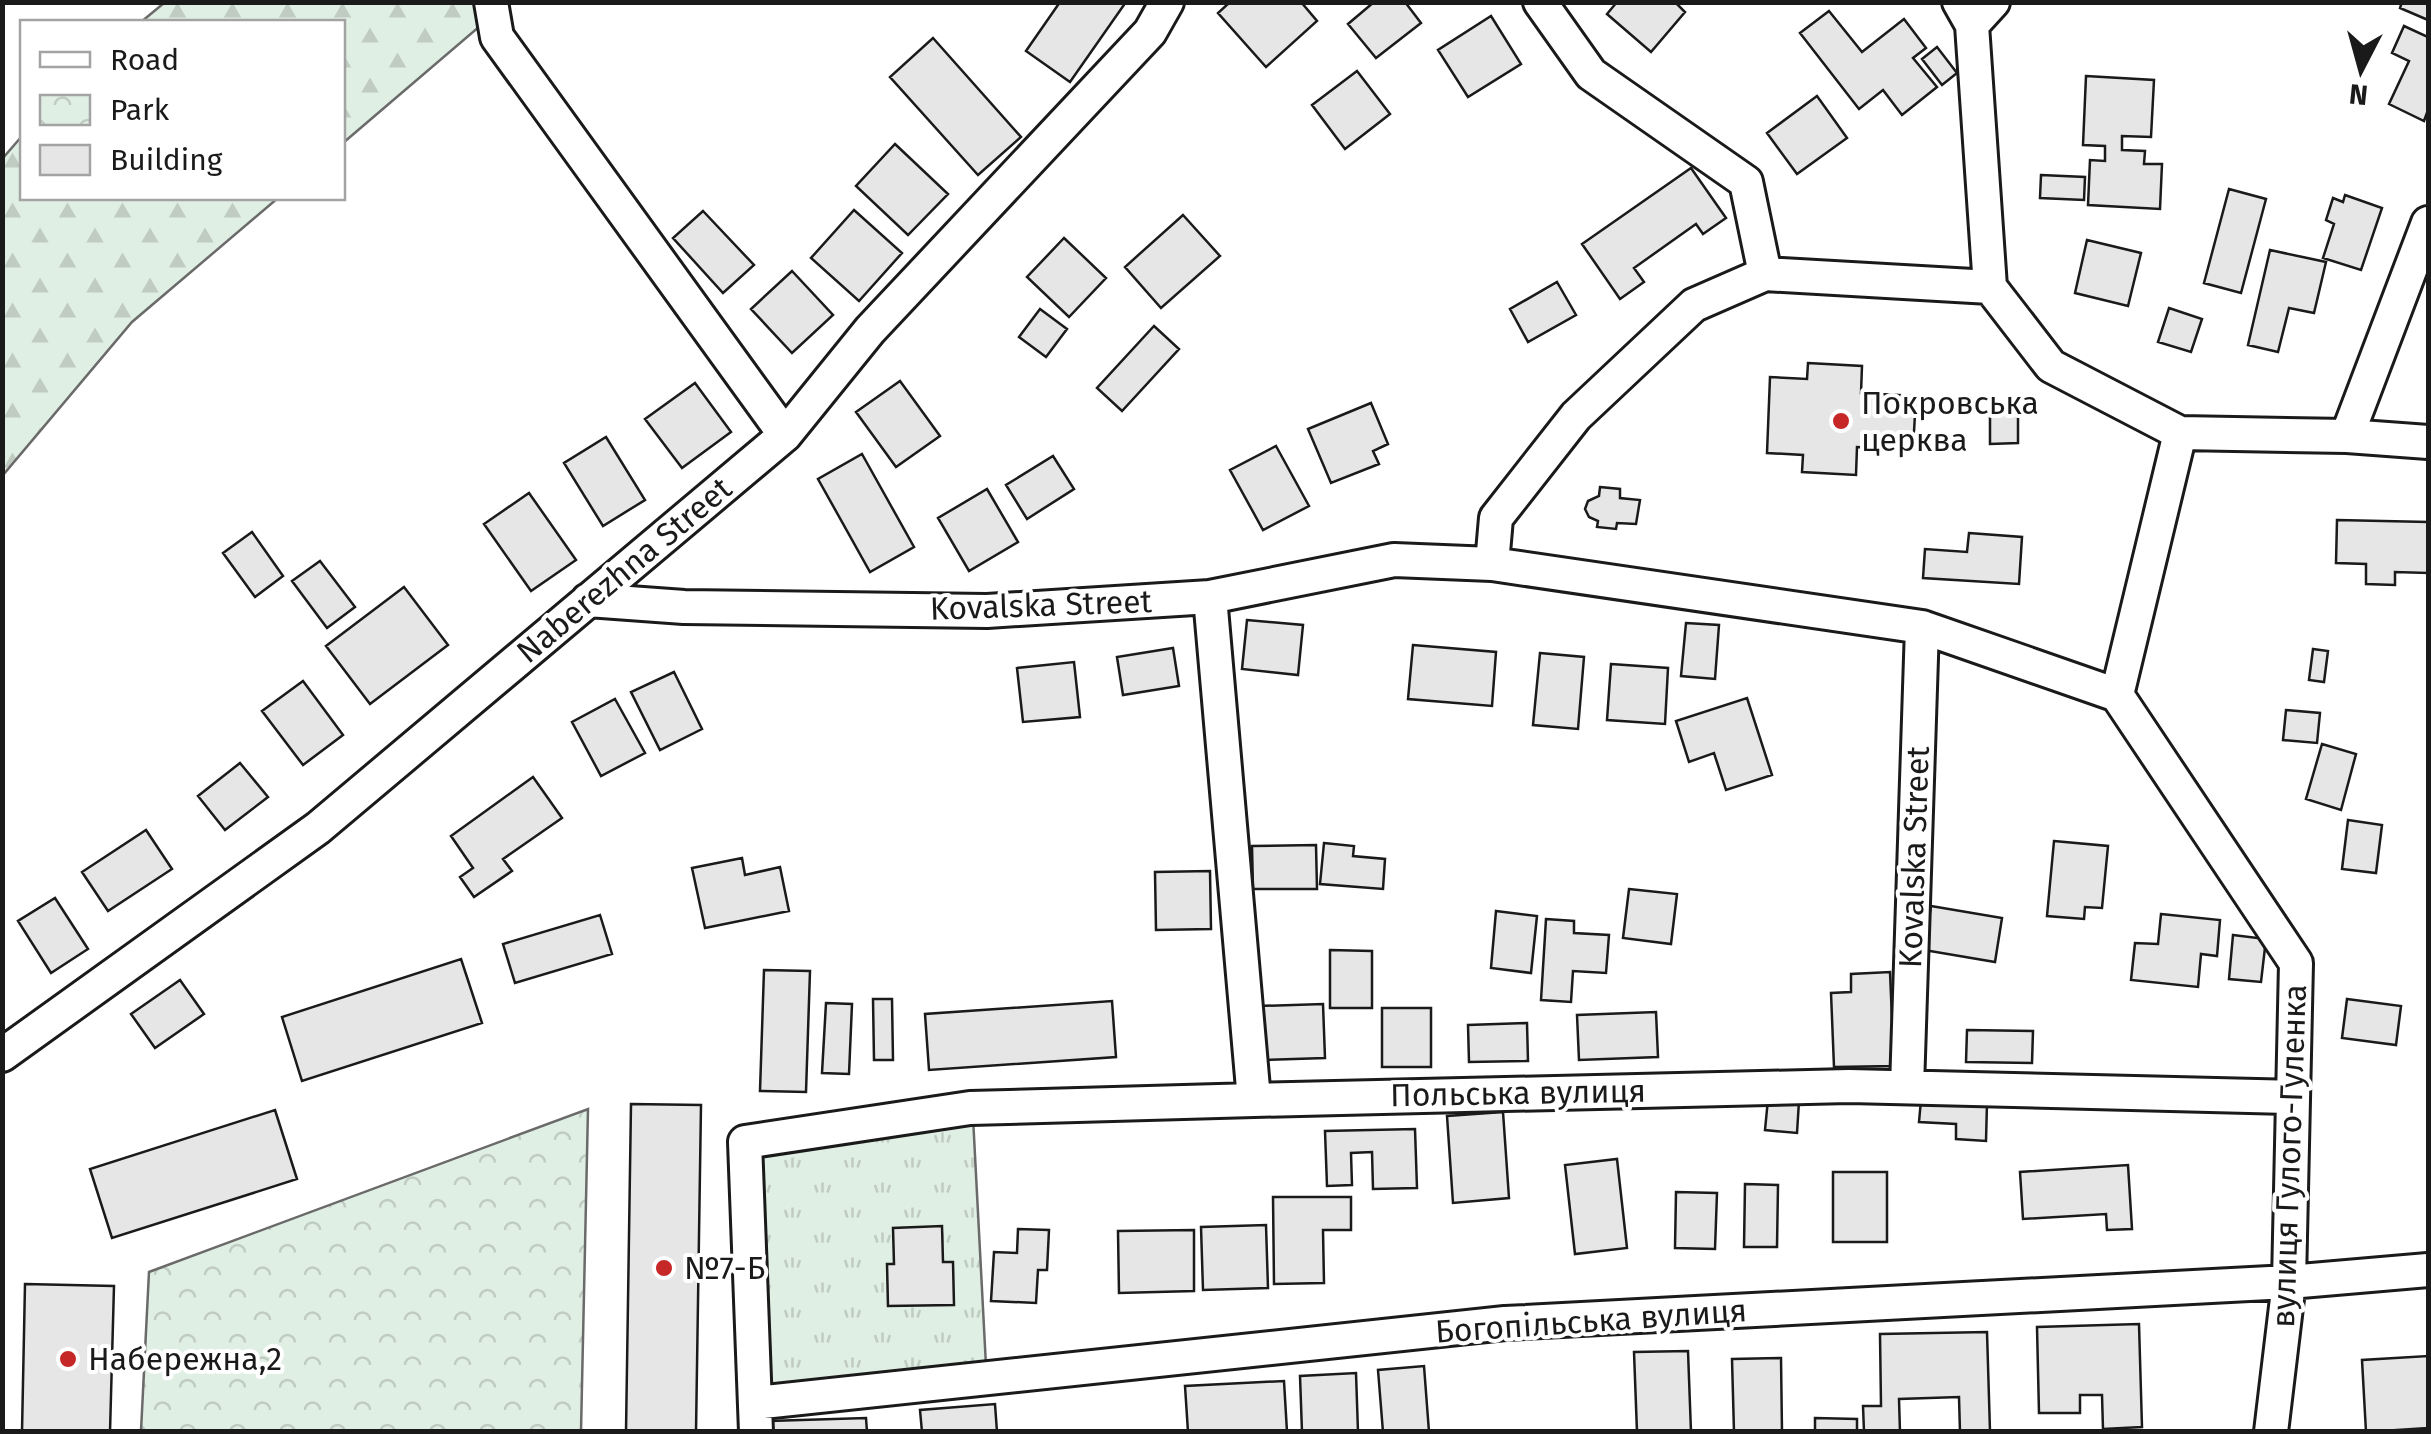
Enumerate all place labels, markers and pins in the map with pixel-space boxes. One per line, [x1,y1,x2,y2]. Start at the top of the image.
place label: Покровська церква [1861,384,2039,459]
marker: Покровська церква [1830,410,1852,432]
place label: №7-Б [684,1249,765,1287]
marker: №7-Б [653,1257,675,1279]
place label: Набережна,2 [88,1340,282,1378]
marker: Набережна,2 [57,1348,79,1370]

